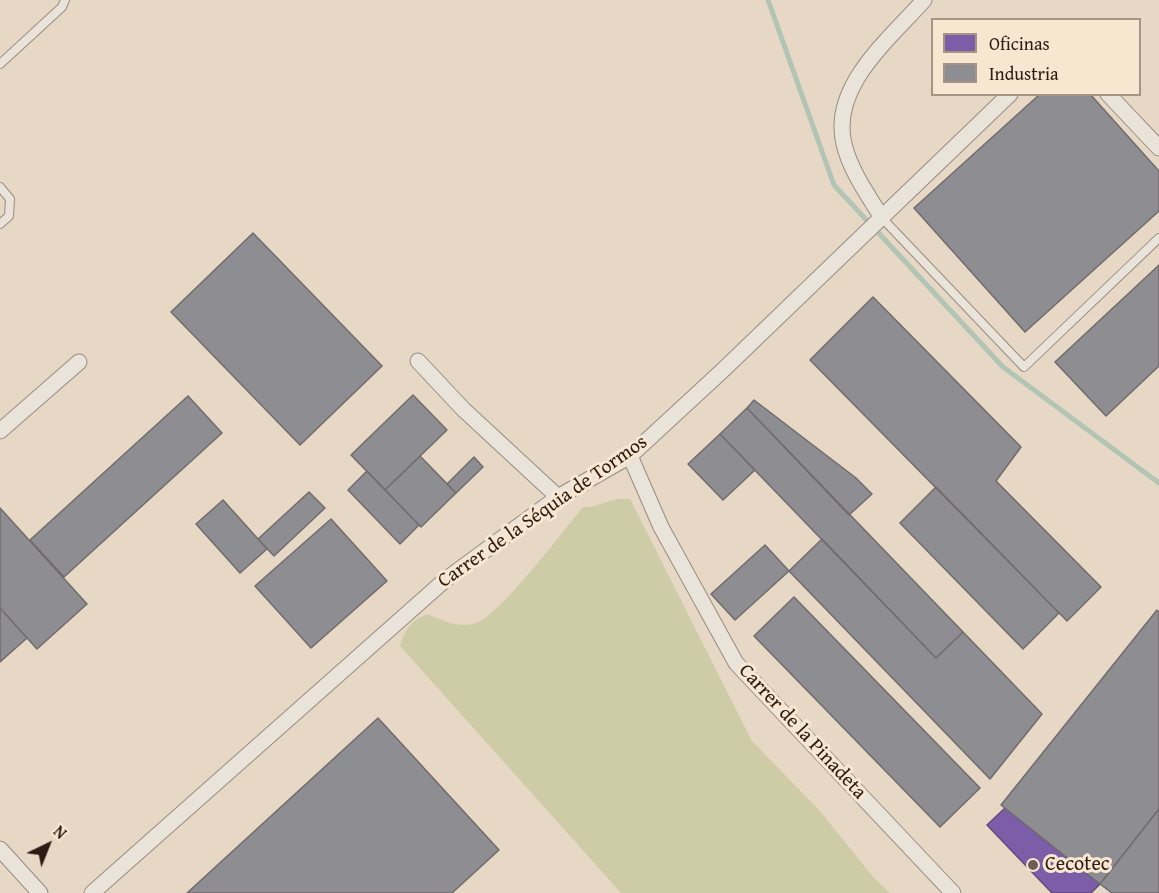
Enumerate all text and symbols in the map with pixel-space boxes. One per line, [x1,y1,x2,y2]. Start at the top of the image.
legend [931,18,1141,96]
text: Oficinas [989,30,1050,57]
text: Industria [989,60,1058,87]
street label: Carrer de la Séquia de Tormos [434,430,652,594]
street label: Carrer de la Pinadeta [733,659,871,805]
north arrow [18,815,78,875]
text: N [48,819,72,844]
place label: Cecotec [1045,853,1110,877]
marker: Cecotec [1026,858,1040,872]

